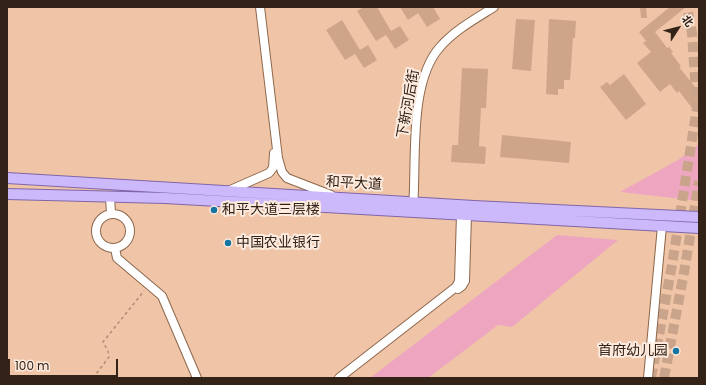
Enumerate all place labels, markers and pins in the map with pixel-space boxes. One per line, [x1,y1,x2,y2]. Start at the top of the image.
place label: 和平大道三层楼 [222,202,320,218]
marker: 和平大道三层楼 [209,205,219,215]
place label: 中国农业银行 [236,235,320,251]
marker: 中国农业银行 [223,238,233,248]
place label: 首府幼儿园 [598,343,668,359]
marker: 首府幼儿园 [671,346,681,356]

